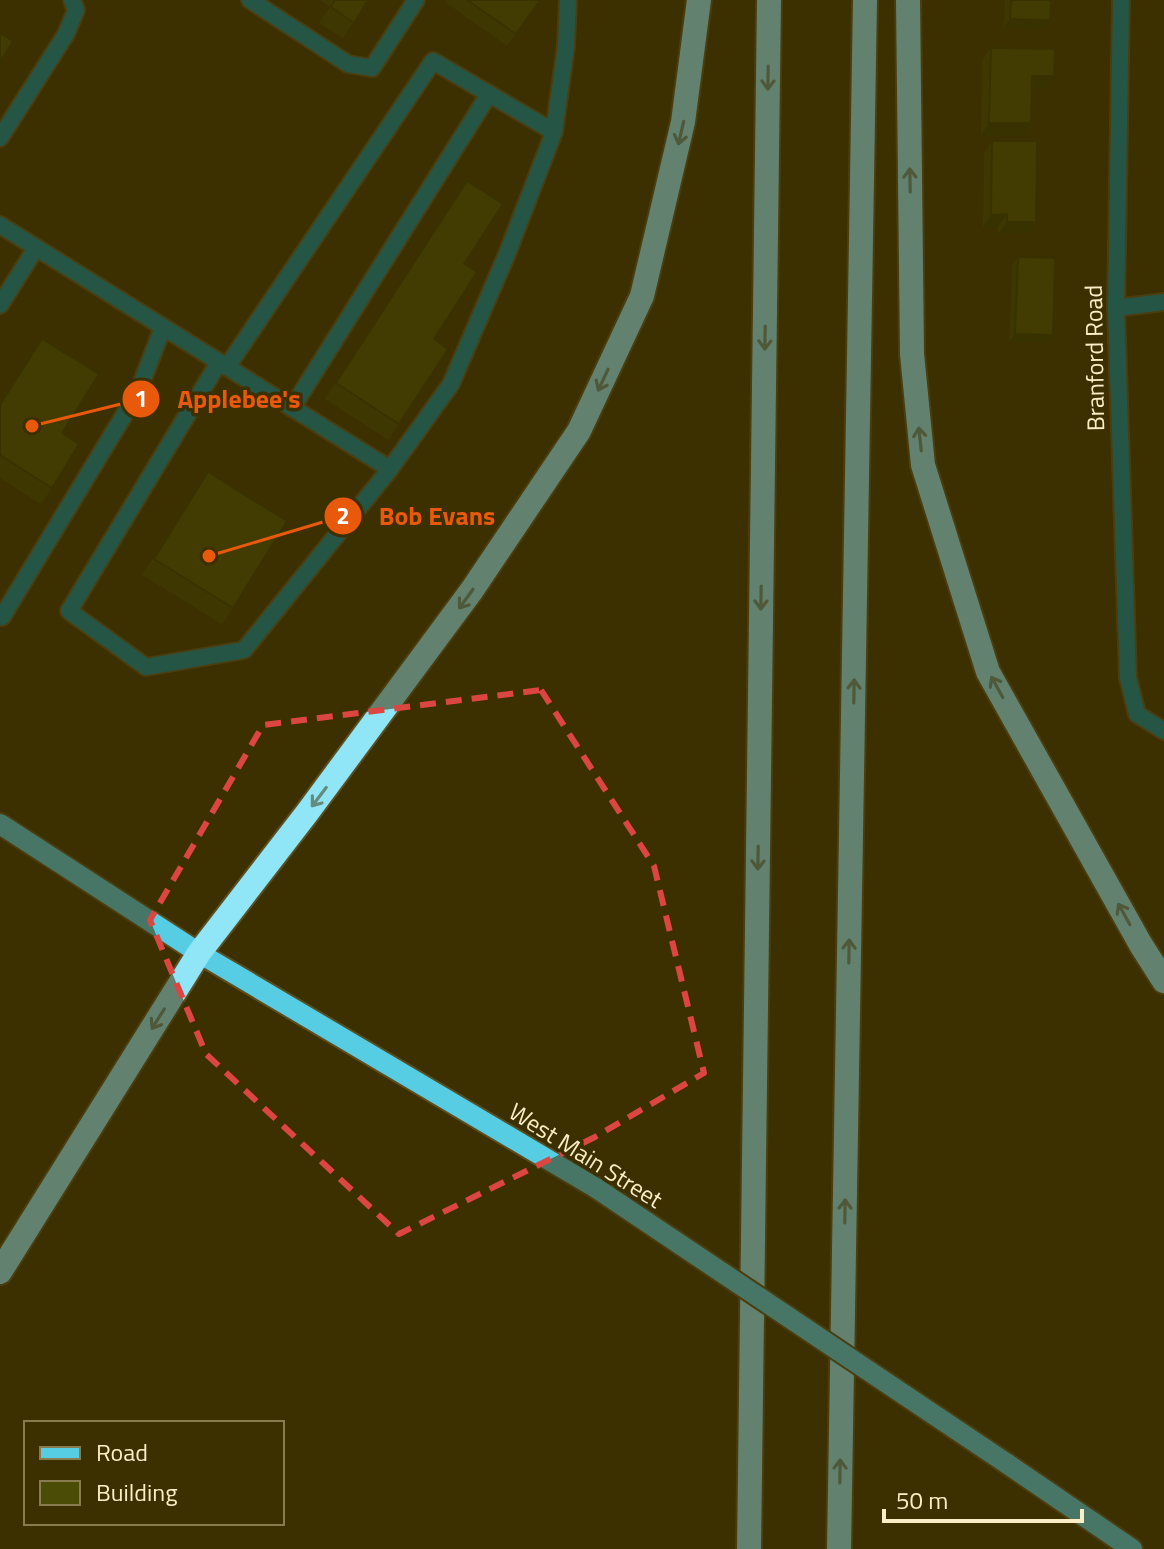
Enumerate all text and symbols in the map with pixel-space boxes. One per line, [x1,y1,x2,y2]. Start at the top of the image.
one-way arrow [760,64,776,91]
one-way arrow [672,119,687,145]
one-way arrow [902,167,918,194]
street label: Branford Road [1075,285,1113,431]
one-way arrow [757,324,772,351]
one-way arrow [595,367,610,391]
callout: Applebee's [121,374,316,424]
text: Applebee's [177,379,301,418]
text: 1 [134,380,148,416]
one-way arrow [913,427,928,453]
callout: Bob Evans [323,491,512,541]
text: Bob Evans [379,496,495,535]
text: 2 [336,497,350,533]
one-way arrow [753,584,769,611]
one-way arrow [457,588,474,610]
one-way arrow [989,676,1005,699]
one-way arrow [846,678,861,705]
one-way arrow [311,785,328,807]
one-way arrow [750,844,766,871]
one-way arrow [1116,903,1132,926]
one-way arrow [841,938,857,965]
one-way arrow [149,1007,165,1030]
street label: West Main Street [502,1093,670,1217]
one-way arrow [837,1198,852,1225]
legend [24,1421,284,1525]
text: Road [96,1434,148,1470]
one-way arrow [832,1458,848,1485]
scale bar [884,1473,1082,1523]
text: Building [96,1474,178,1510]
text: 50 m [896,1482,948,1518]

